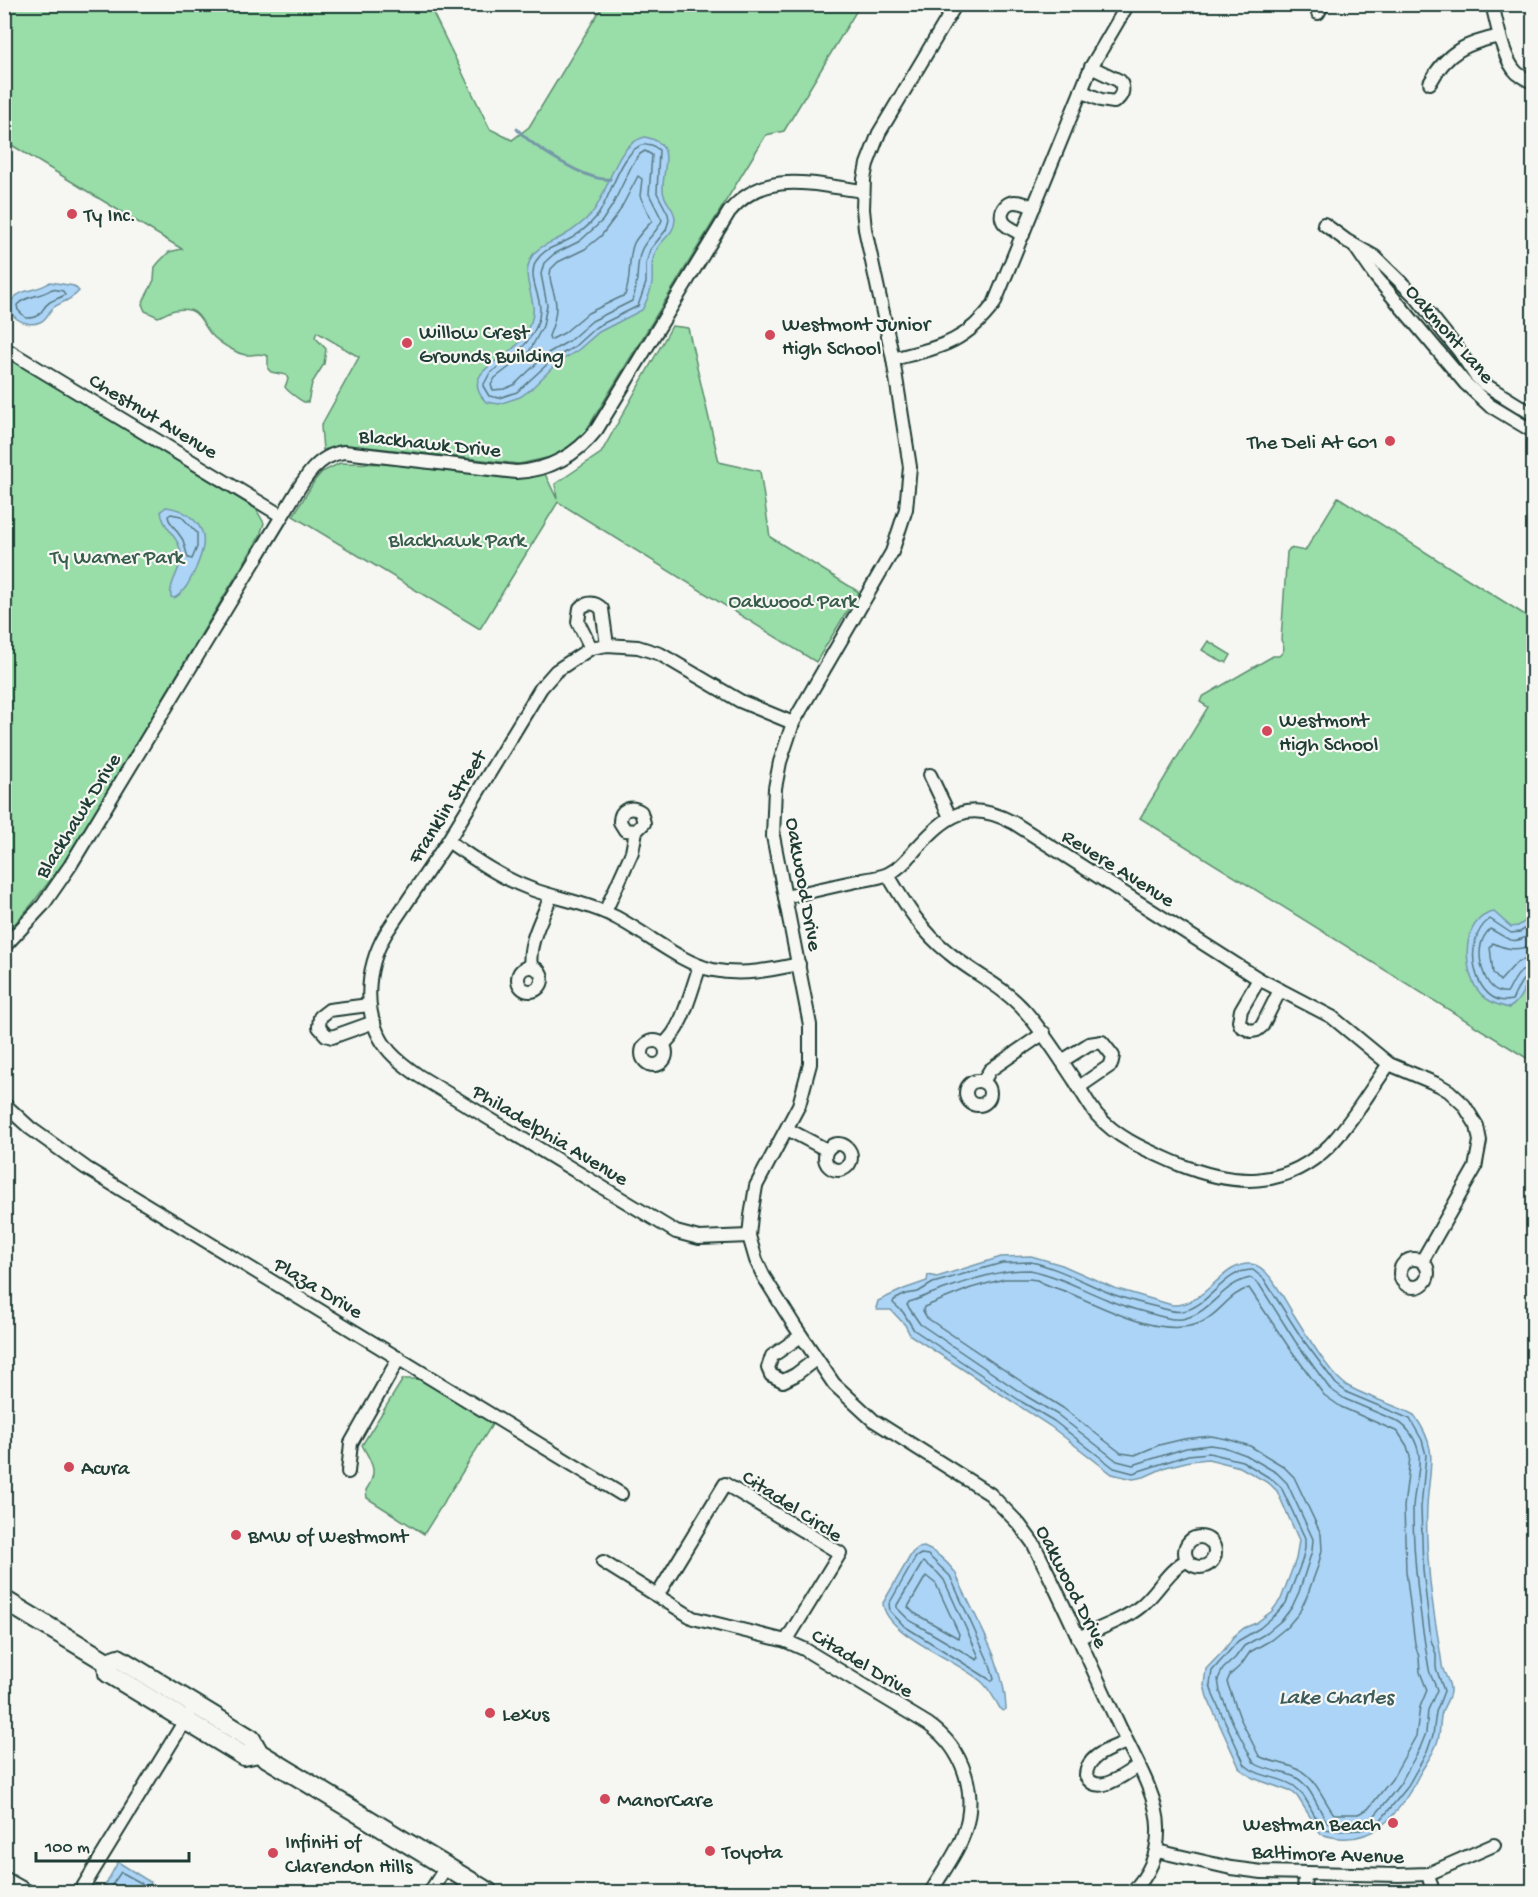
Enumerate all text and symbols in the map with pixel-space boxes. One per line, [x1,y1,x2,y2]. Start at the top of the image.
place label: Ty Inc. [83,205,136,230]
marker: Ty Inc. [65,207,79,221]
street label: Oakmont Lane [1399,281,1499,391]
place label: Westmont Junior High School [782,314,932,363]
place label: Willow Crest Grounds Building [419,322,564,371]
marker: Westmont Junior High School [763,328,777,342]
marker: Willow Crest Grounds Building [400,336,414,350]
street label: Chestnut Avenue [83,370,222,467]
street label: Blackhawk Drive [356,425,503,465]
place label: The Deli At 601 [1246,432,1378,457]
marker: The Deli At 601 [1383,434,1397,448]
park label: Blackhawk Park [387,530,528,555]
park label: Ty Warner Park [49,547,186,572]
park label: Oakwood Park [728,591,860,616]
place label: Westmont High School [1279,710,1378,759]
marker: Westmont High School [1260,724,1274,738]
street label: Franklin Street [404,744,495,870]
street label: Blackhawk Drive [31,749,129,885]
street label: Oakwood Drive [778,816,826,954]
street label: Revere Avenue [1056,825,1179,915]
street label: Philadelphia Avenue [466,1080,633,1194]
street label: Plaza Drive [267,1253,367,1327]
place label: Acura [81,1458,131,1483]
marker: Acura [62,1460,76,1474]
street label: Citadel Circle [736,1466,847,1550]
street label: Oakwood Drive [1028,1522,1112,1654]
place label: BMW of Westmont [247,1526,410,1551]
marker: BMW of Westmont [229,1528,243,1542]
street label: Citadel Drive [806,1625,918,1706]
water label: Lake Charles [1279,1686,1395,1712]
place label: Lexus [502,1704,550,1729]
marker: Lexus [483,1706,497,1720]
place label: ManorCare [617,1790,714,1815]
marker: ManorCare [598,1792,612,1806]
place label: Westman Beach [1243,1814,1381,1839]
marker: Westman Beach [1386,1816,1400,1830]
scale bar [36,1825,189,1863]
place label: Infiniti of Clarendon Hills [285,1832,414,1881]
text: 100 m [44,1838,90,1859]
street label: Baltimore Avenue [1250,1841,1406,1872]
place label: Toyota [721,1842,784,1867]
marker: Toyota [703,1844,717,1858]
marker: Infiniti of Clarendon Hills [266,1846,280,1860]

